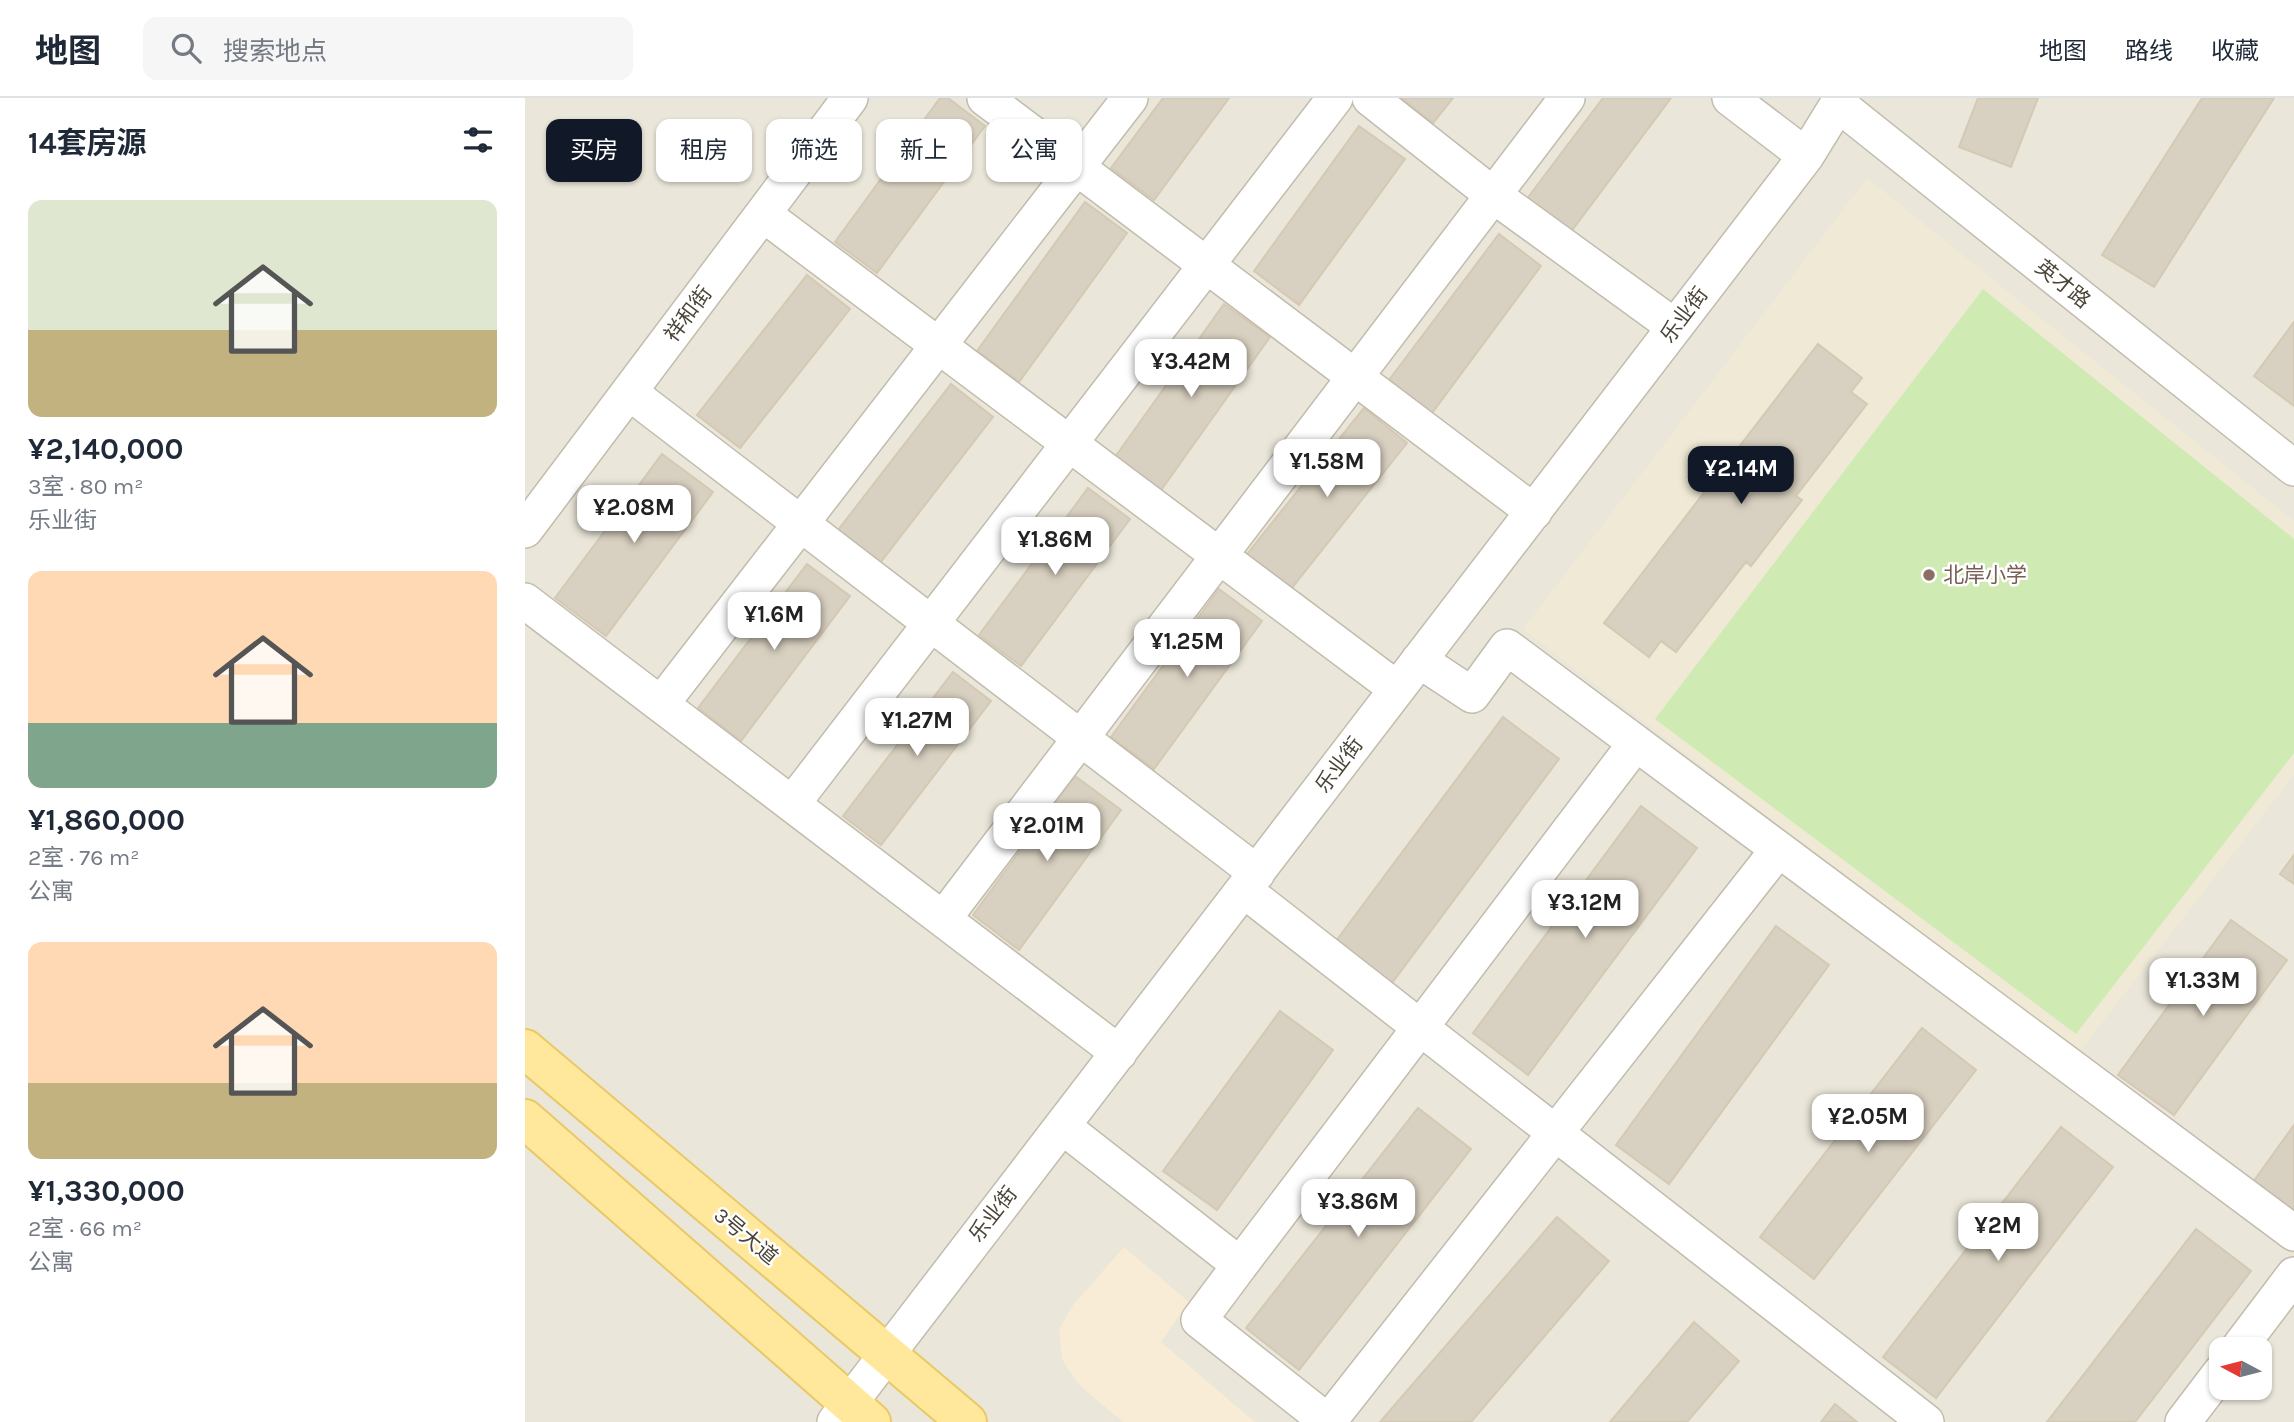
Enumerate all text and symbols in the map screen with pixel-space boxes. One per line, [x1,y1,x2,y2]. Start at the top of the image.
search box [143,17,633,80]
icon: search [167,29,205,67]
text: 地图 [35,32,101,70]
text: 搜索地点 [223,36,327,67]
text: 地图 [2039,37,2087,65]
text: 路线 [2125,37,2173,65]
text: 收藏 [2211,37,2259,65]
chip: 买房 [546,119,642,182]
chip: 租房 [656,119,752,182]
chip: 筛选 [766,119,862,182]
chip: 新上 [876,119,972,182]
chip: 公寓 [986,119,1082,182]
icon: filters [459,121,497,159]
text: 14套房源 [28,125,147,161]
icon: home [200,246,326,372]
street label: 英才路 [2031,255,2095,313]
street label: 祥和街 [659,282,717,346]
street label: 乐业街 [1655,283,1713,347]
pin: ¥3.42M [1134,340,1248,399]
text: ¥3.42M [1151,348,1231,375]
text: ¥2,140,000 [28,431,183,467]
pin: ¥1.58M [1270,440,1384,499]
pin: ¥2.14M [1684,446,1798,506]
text: ¥1.58M [1289,448,1365,475]
text: ¥2.14M [1704,455,1778,482]
text: 3室 · 80 m² [28,473,144,500]
pin: ¥2.08M [577,486,691,545]
text: ¥2.08M [593,494,675,521]
text: 乐业街 [28,507,97,534]
pin: ¥1.86M [998,518,1112,577]
text: ¥1.86M [1017,526,1093,553]
place label: 北岸小学 [1943,563,2027,587]
marker: 北岸小学 [1921,567,1937,583]
pin: ¥1.6M [725,592,823,652]
text: ¥1.6M [744,601,804,628]
icon: home [200,617,326,743]
pin: ¥1.25M [1130,620,1244,679]
text: ¥1.25M [1150,628,1224,655]
pin: ¥1.27M [860,698,974,758]
text: ¥1.27M [881,707,953,734]
street label: 乐业街 [1310,733,1368,797]
text: ¥1,860,000 [28,802,185,838]
pin: ¥2.01M [990,804,1104,863]
text: ¥2.01M [1009,812,1085,839]
text: 2室 · 76 m² [28,844,140,871]
text: 公寓 [28,878,74,905]
pin: ¥3.12M [1528,880,1642,940]
text: ¥3.12M [1548,889,1622,916]
pin: ¥1.33M [2146,958,2260,1018]
text: ¥1.33M [2165,967,2241,994]
icon: home [200,988,326,1114]
pin: ¥2.05M [1811,1094,1925,1154]
text: ¥2.05M [1828,1103,1908,1130]
text: ¥1,330,000 [28,1173,185,1209]
pin: ¥3.86M [1301,1180,1415,1239]
street label: 乐业街 [964,1182,1022,1246]
text: ¥3.86M [1317,1188,1399,1215]
street label: 3号大道 [709,1203,783,1269]
pin: ¥2M [1964,1204,2032,1263]
text: ¥2M [1974,1212,2022,1239]
text: 2室 · 66 m² [28,1215,142,1242]
text: 公寓 [28,1249,74,1276]
north arrow [2209,1337,2271,1400]
map controls [2209,1337,2272,1400]

